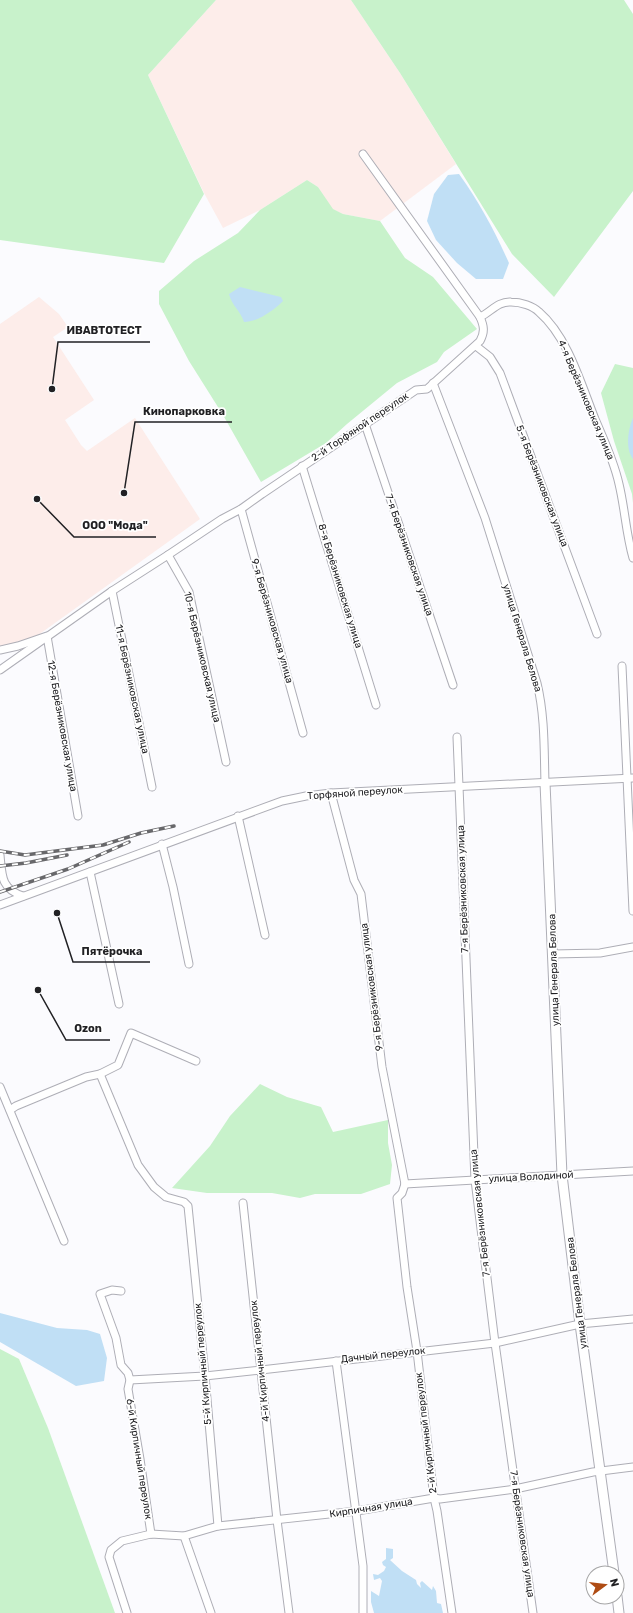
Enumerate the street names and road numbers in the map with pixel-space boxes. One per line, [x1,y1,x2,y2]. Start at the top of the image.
street label: 4-я Берёзниковская улица [555,338,617,462]
street label: 2-й Торфяной переулок [309,390,411,464]
street label: 5-я Берёзниковская улица [513,424,571,548]
street label: 7-я Берёзниковская улица [383,493,435,617]
street label: 8-я Берёзниковская улица [315,522,365,650]
street label: 9-я Берёзниковская улица [248,557,296,685]
street label: улица Генерала Белова [500,583,544,693]
street label: 10-я Берёзниковская улица [181,590,223,724]
street label: 11-я Берёзниковская улица [112,623,152,755]
street label: 12-я Берёзниковская улица [45,659,79,793]
street label: Торфяной переулок [307,784,404,802]
street label: 7-я Берёзниковская улица [455,825,471,953]
street label: улица Генерала Белова [546,914,562,1026]
street label: 9-я Берёзниковская улица [358,922,386,1052]
street label: 7-я Берёзниковская улица [467,1149,493,1277]
street label: улица Володиной [488,1169,574,1185]
street label: улица Генерала Белова [564,1237,590,1349]
street label: 4-й Кирпичный переулок [248,1299,272,1422]
street label: 5-й Кирпичный переулок [192,1302,214,1425]
street label: Дачный переулок [340,1345,426,1365]
street label: 2-й Кирпичный переулок [413,1371,439,1494]
street label: 6-й Кирпичный переулок [124,1398,155,1521]
street label: 7-я Берёзниковская улица [507,1470,537,1598]
street label: Кирпичная улица [328,1495,414,1521]

